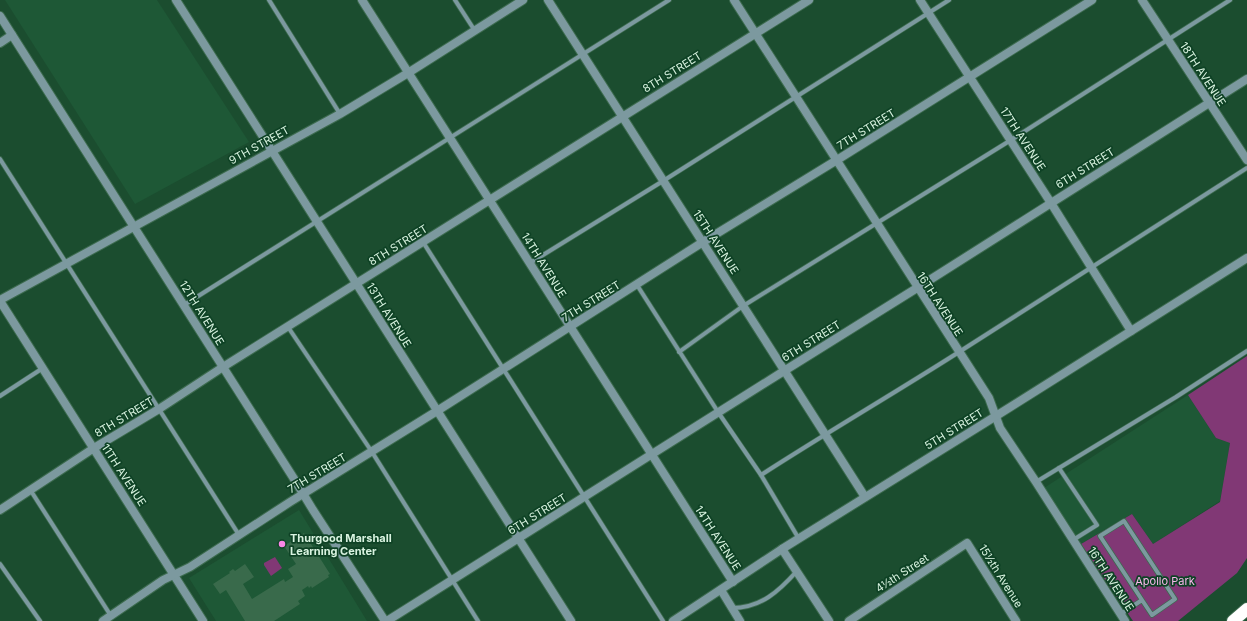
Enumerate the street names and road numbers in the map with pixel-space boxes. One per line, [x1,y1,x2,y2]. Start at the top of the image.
street label: 18TH AVENUE [1177,39,1229,109]
street label: 8TH STREET [640,48,704,96]
street label: 17TH AVENUE [997,104,1049,174]
street label: 7TH STREET [834,106,898,152]
street label: 9TH STREET [226,123,292,167]
street label: 6TH STREET [1053,144,1117,192]
street label: 15TH AVENUE [690,207,742,277]
street label: 8TH STREET [366,221,430,269]
street label: 14TH AVENUE [518,230,570,300]
street label: 16TH AVENUE [914,269,966,339]
street label: 12TH AVENUE [177,278,227,348]
street label: 7TH STREET [559,278,623,324]
street label: 13TH AVENUE [364,280,414,350]
street label: 6TH STREET [779,317,843,365]
street label: 8TH STREET [92,394,156,440]
street label: 5TH STREET [922,405,986,453]
street label: 11TH AVENUE [99,441,149,509]
street label: 7TH STREET [285,450,349,496]
street label: 6TH STREET [505,490,569,538]
street label: 14TH AVENUE [692,503,744,573]
street label: 15½th Avenue [976,542,1026,610]
street label: 16TH AVENUE [1085,544,1137,614]
street label: 4½th Street [873,550,932,595]

